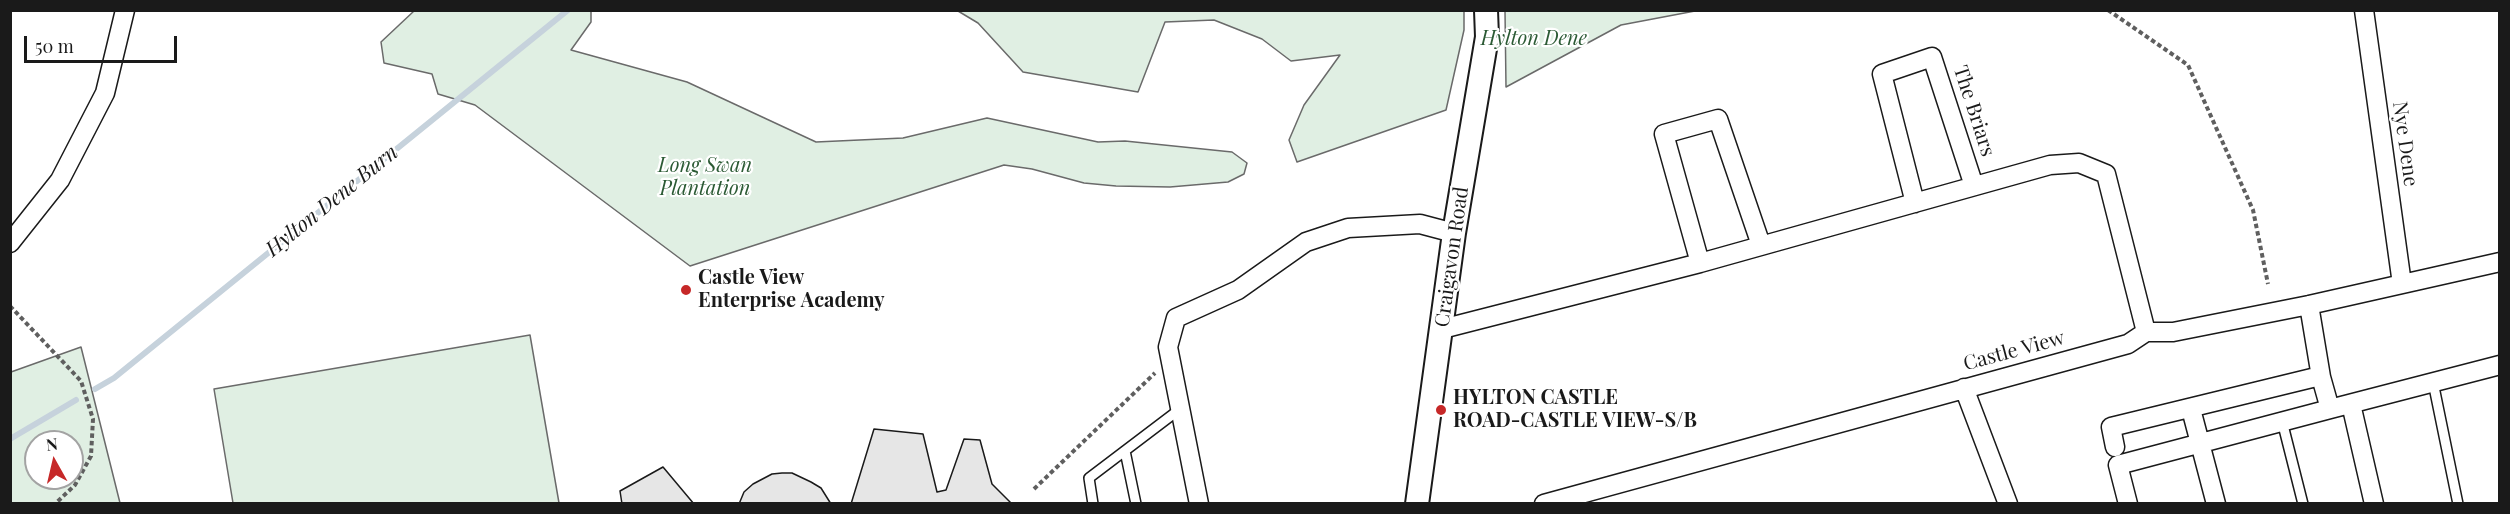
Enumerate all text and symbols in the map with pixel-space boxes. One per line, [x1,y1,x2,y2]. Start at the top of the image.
scale bar [27,24,180,62]
park label: Hylton Dene [1481,27,1587,51]
text: 50 m [35,34,74,58]
street label: The Briars [1948,63,2000,159]
street label: Nye Dene [2387,100,2423,188]
water label: Hylton Dene Burn [261,140,403,262]
park label: Long Swan Plantation [658,154,752,201]
street label: Craigavon Road [1430,185,1474,329]
place label: Castle View Enterprise Academy [698,266,885,313]
marker: Castle View Enterprise Academy [679,283,693,297]
street label: Castle View [1961,326,2067,376]
place label: HYLTON CASTLE ROAD-CASTLE VIEW-S/B [1453,386,1697,433]
marker: HYLTON CASTLE ROAD-CASTLE VIEW-S/B [1434,403,1448,417]
north arrow [24,430,84,490]
text: N [45,432,59,455]

